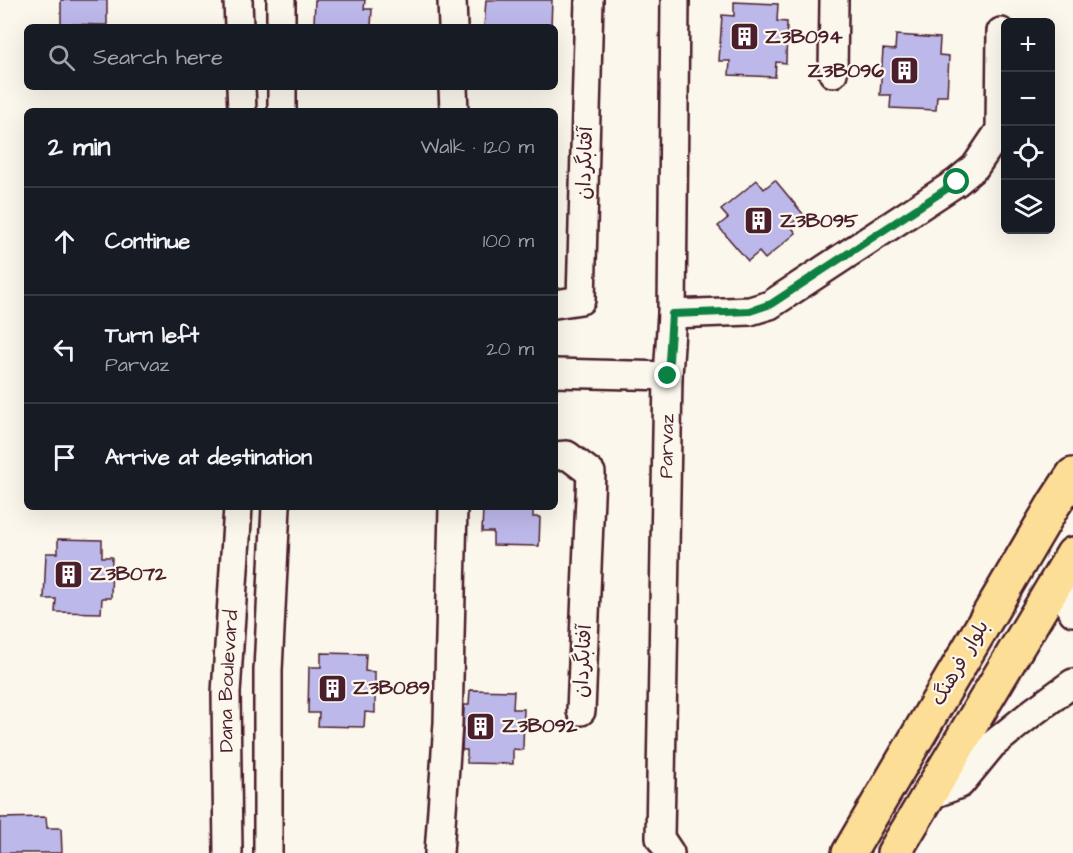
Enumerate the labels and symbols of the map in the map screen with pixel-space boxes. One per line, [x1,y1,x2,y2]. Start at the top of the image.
building icon: Z3B094 [728,21,760,53]
place label: Z3B094 [765,23,843,51]
building icon: Z3B096 [889,55,921,87]
place label: Z3B096 [807,57,884,85]
street label: آفتابگردان [570,125,600,200]
route start [943,168,969,194]
building icon: Z3B095 [743,205,775,237]
place label: Z3B095 [780,207,859,235]
route end [654,362,680,388]
street label: Parvaz [652,414,681,479]
building icon: Z3B072 [53,558,85,590]
place label: Z3B072 [90,560,167,588]
street label: Dana Boulevard [212,609,245,753]
street label: بلوار فرهنگ [924,615,996,711]
street label: آفتابگردان [567,623,599,698]
building icon: Z3B089 [316,672,348,704]
place label: Z3B089 [353,674,430,702]
building icon: Z3B092 [465,710,497,742]
place label: Z3B092 [502,712,578,740]

